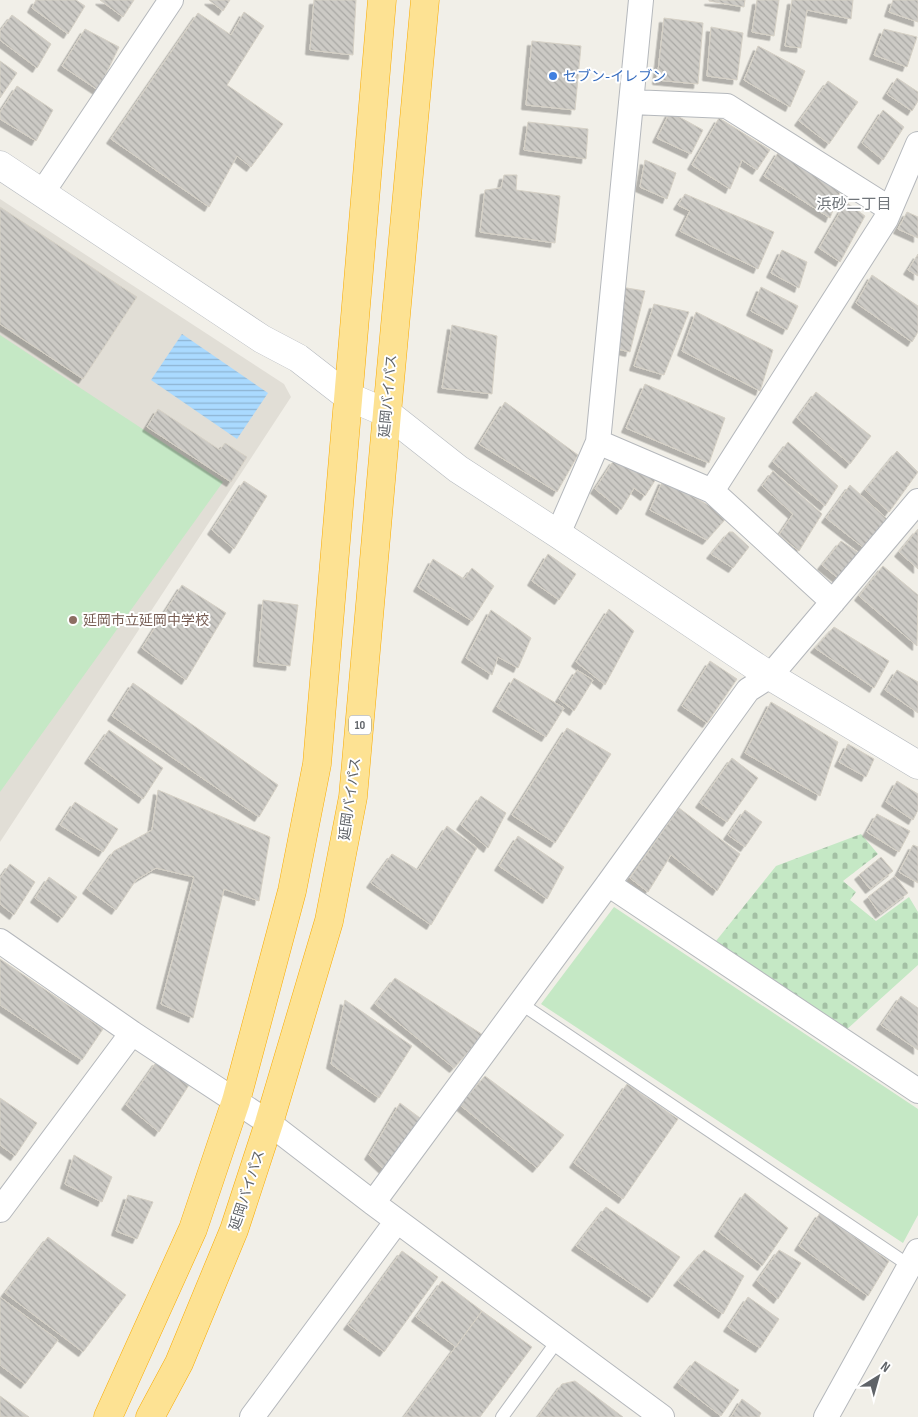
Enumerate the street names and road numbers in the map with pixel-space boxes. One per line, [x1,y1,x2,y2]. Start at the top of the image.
street label: 延岡バイパス [376,354,400,438]
road number: 10 [349,716,371,734]
street label: 延岡バイパス [336,756,364,842]
street label: 延岡バイパス [226,1148,268,1232]

